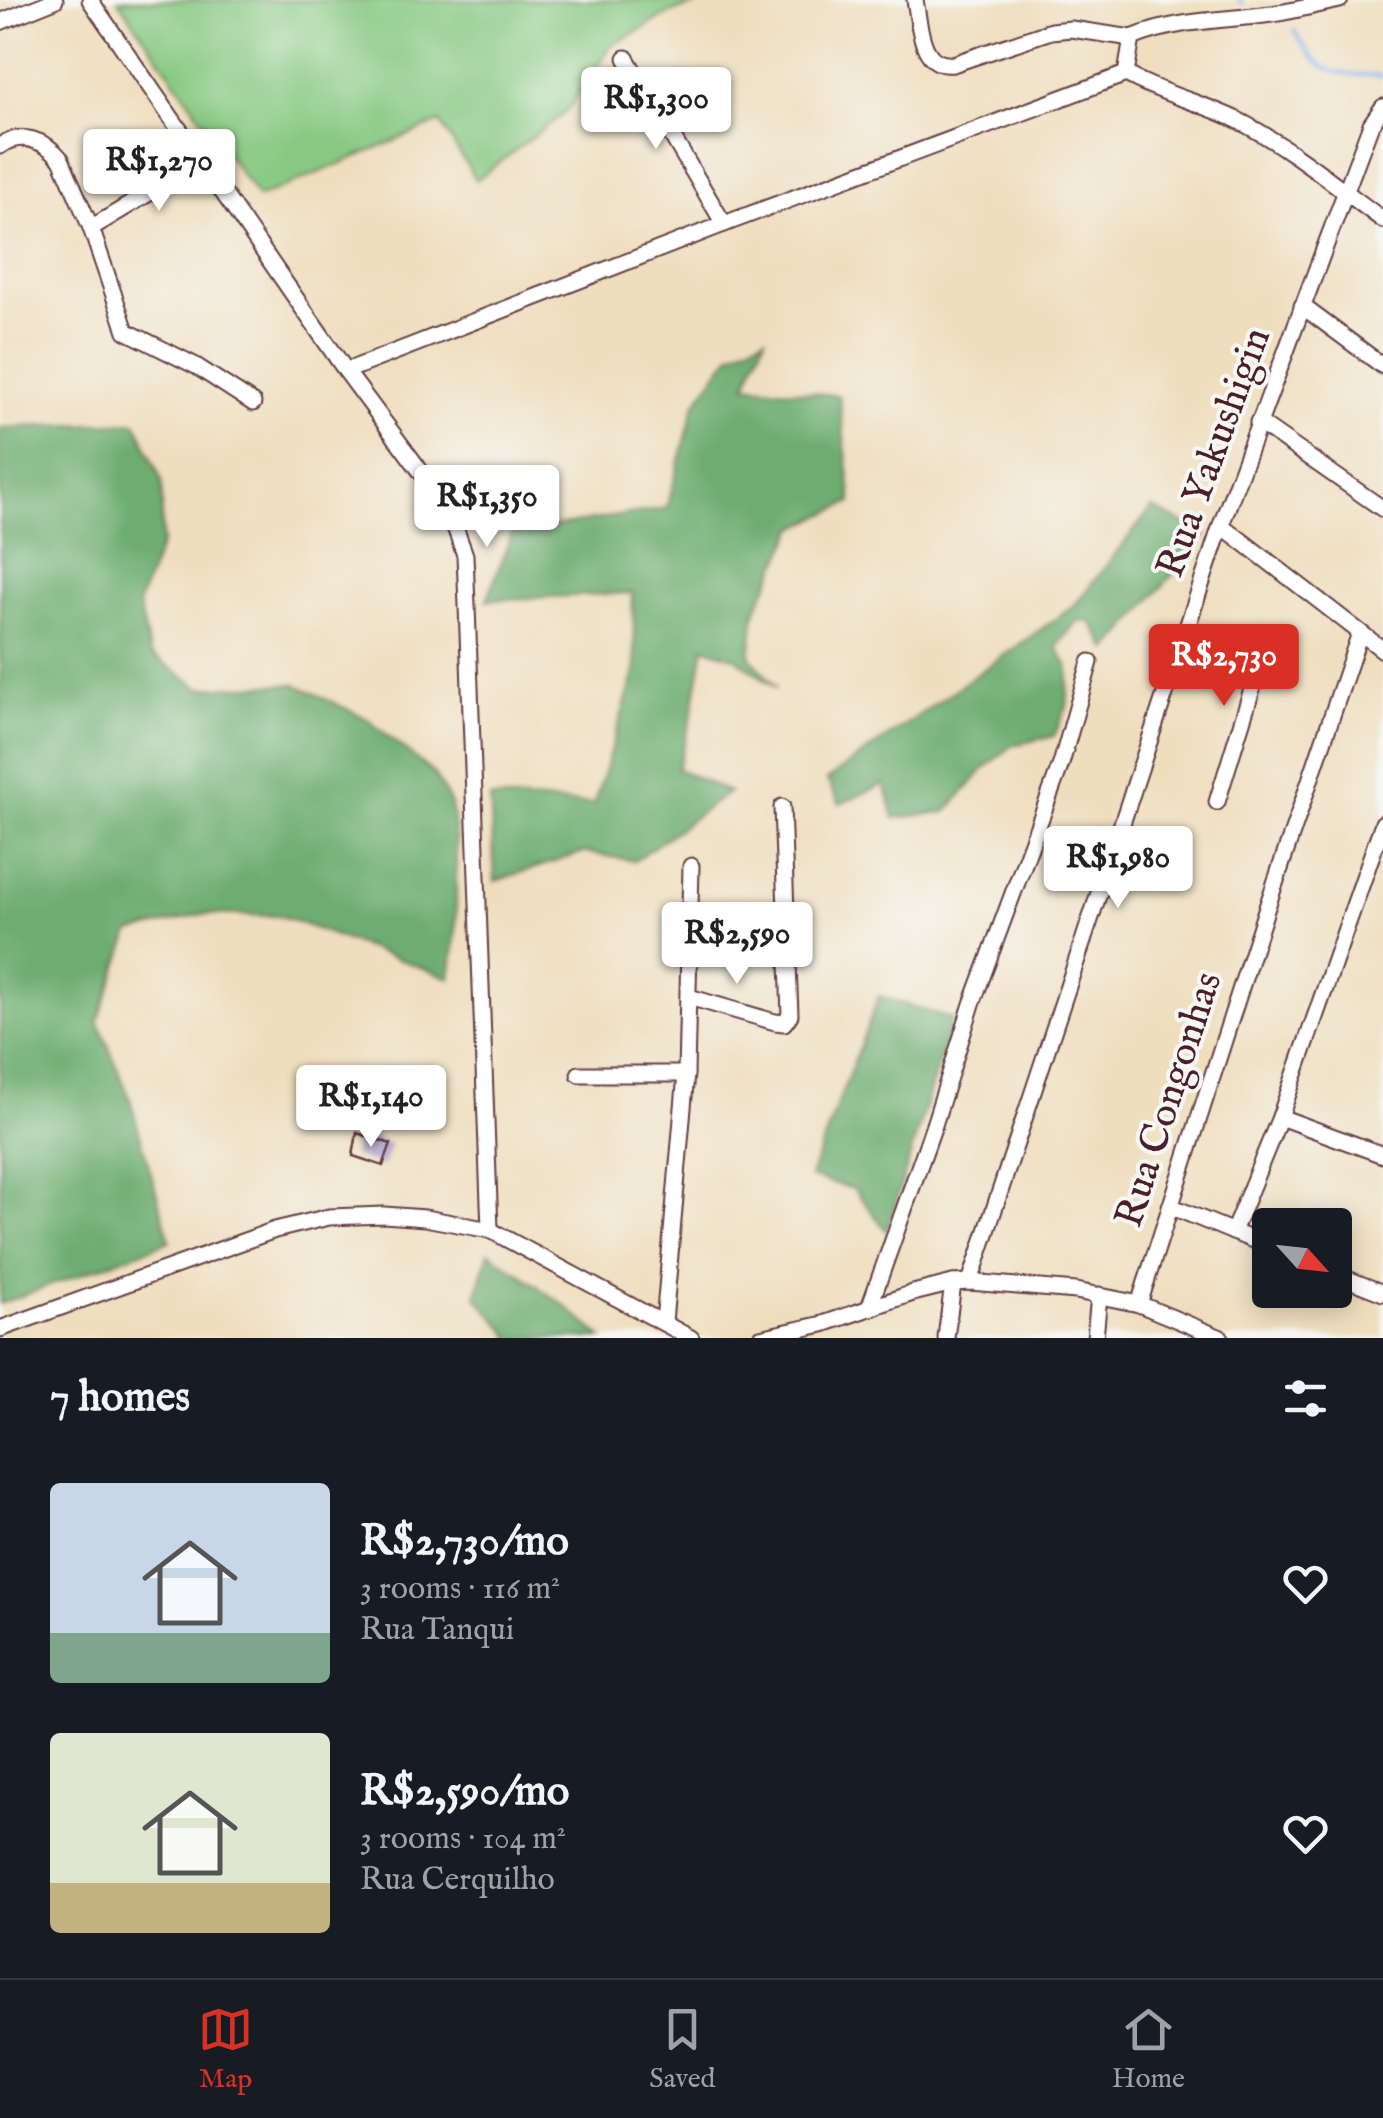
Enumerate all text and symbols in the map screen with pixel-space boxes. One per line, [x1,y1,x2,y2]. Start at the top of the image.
pin: R$1,300 [564,67,748,152]
text: R$1,300 [603,79,709,120]
pin: R$1,270 [67,129,251,214]
text: R$1,270 [105,141,213,182]
street label: Rua Yakushigin [1146,321,1284,585]
pin: R$1,350 [395,465,579,550]
text: R$1,350 [436,477,538,518]
pin: R$2,730 [1132,624,1316,709]
text: R$2,730 [1171,636,1277,677]
pin: R$1,980 [1026,826,1210,911]
text: R$1,980 [1066,838,1170,879]
pin: R$2,590 [645,902,829,987]
text: R$2,590 [684,914,790,955]
street label: Rua Congonhas [1105,966,1235,1234]
pin: R$1,140 [279,1065,463,1150]
text: R$1,140 [318,1077,424,1118]
north arrow [1252,1208,1352,1308]
map controls [1252,1208,1352,1308]
icon: filters [1278,1371,1333,1426]
text: 7 homes [50,1372,190,1425]
text: R$2,730/mo [360,1516,569,1569]
icon: home [130,1523,250,1643]
icon: heart [1278,1556,1333,1611]
text: 3 rooms · 116 m² [360,1569,560,1610]
text: Rua Tanqui [360,1610,514,1651]
text: R$2,590/mo [360,1766,569,1819]
icon: home [130,1773,250,1893]
icon: heart [1278,1806,1333,1861]
text: 3 rooms · 104 m² [360,1819,566,1860]
text: Rua Cerquilho [360,1860,555,1901]
tab: Map [198,2002,253,2097]
tab: Saved [649,2002,716,2097]
tab: Home [1112,2002,1185,2097]

